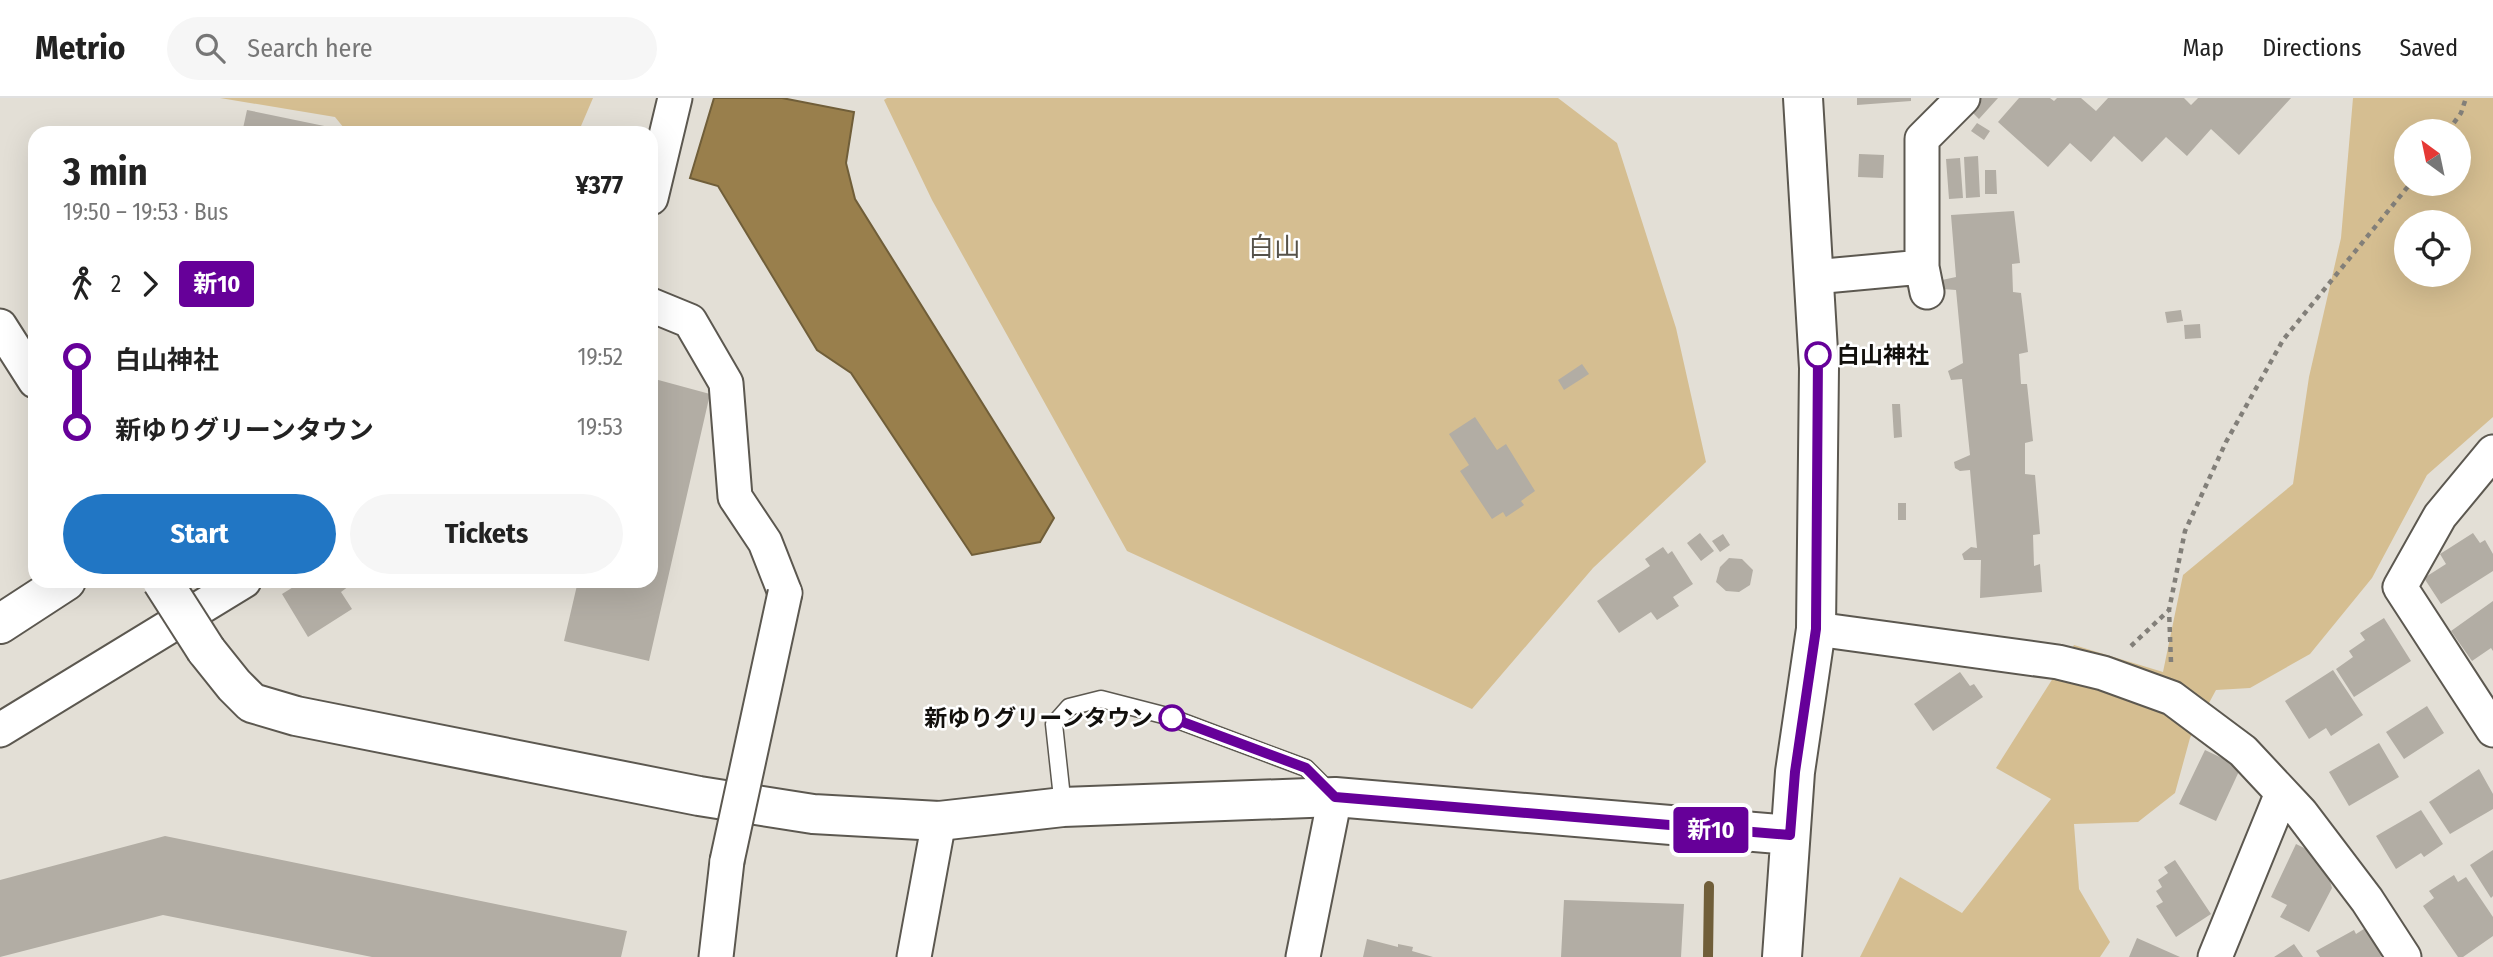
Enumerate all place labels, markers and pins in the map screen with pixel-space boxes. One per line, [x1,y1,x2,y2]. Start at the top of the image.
place label: 白山神社 [1837,341,1929,369]
marker: 白山神社 [1805,342,1831,368]
place label: 新ゆりグリーンタウン [924,704,1153,732]
marker: 新ゆりグリーンタウン [1159,705,1185,731]

